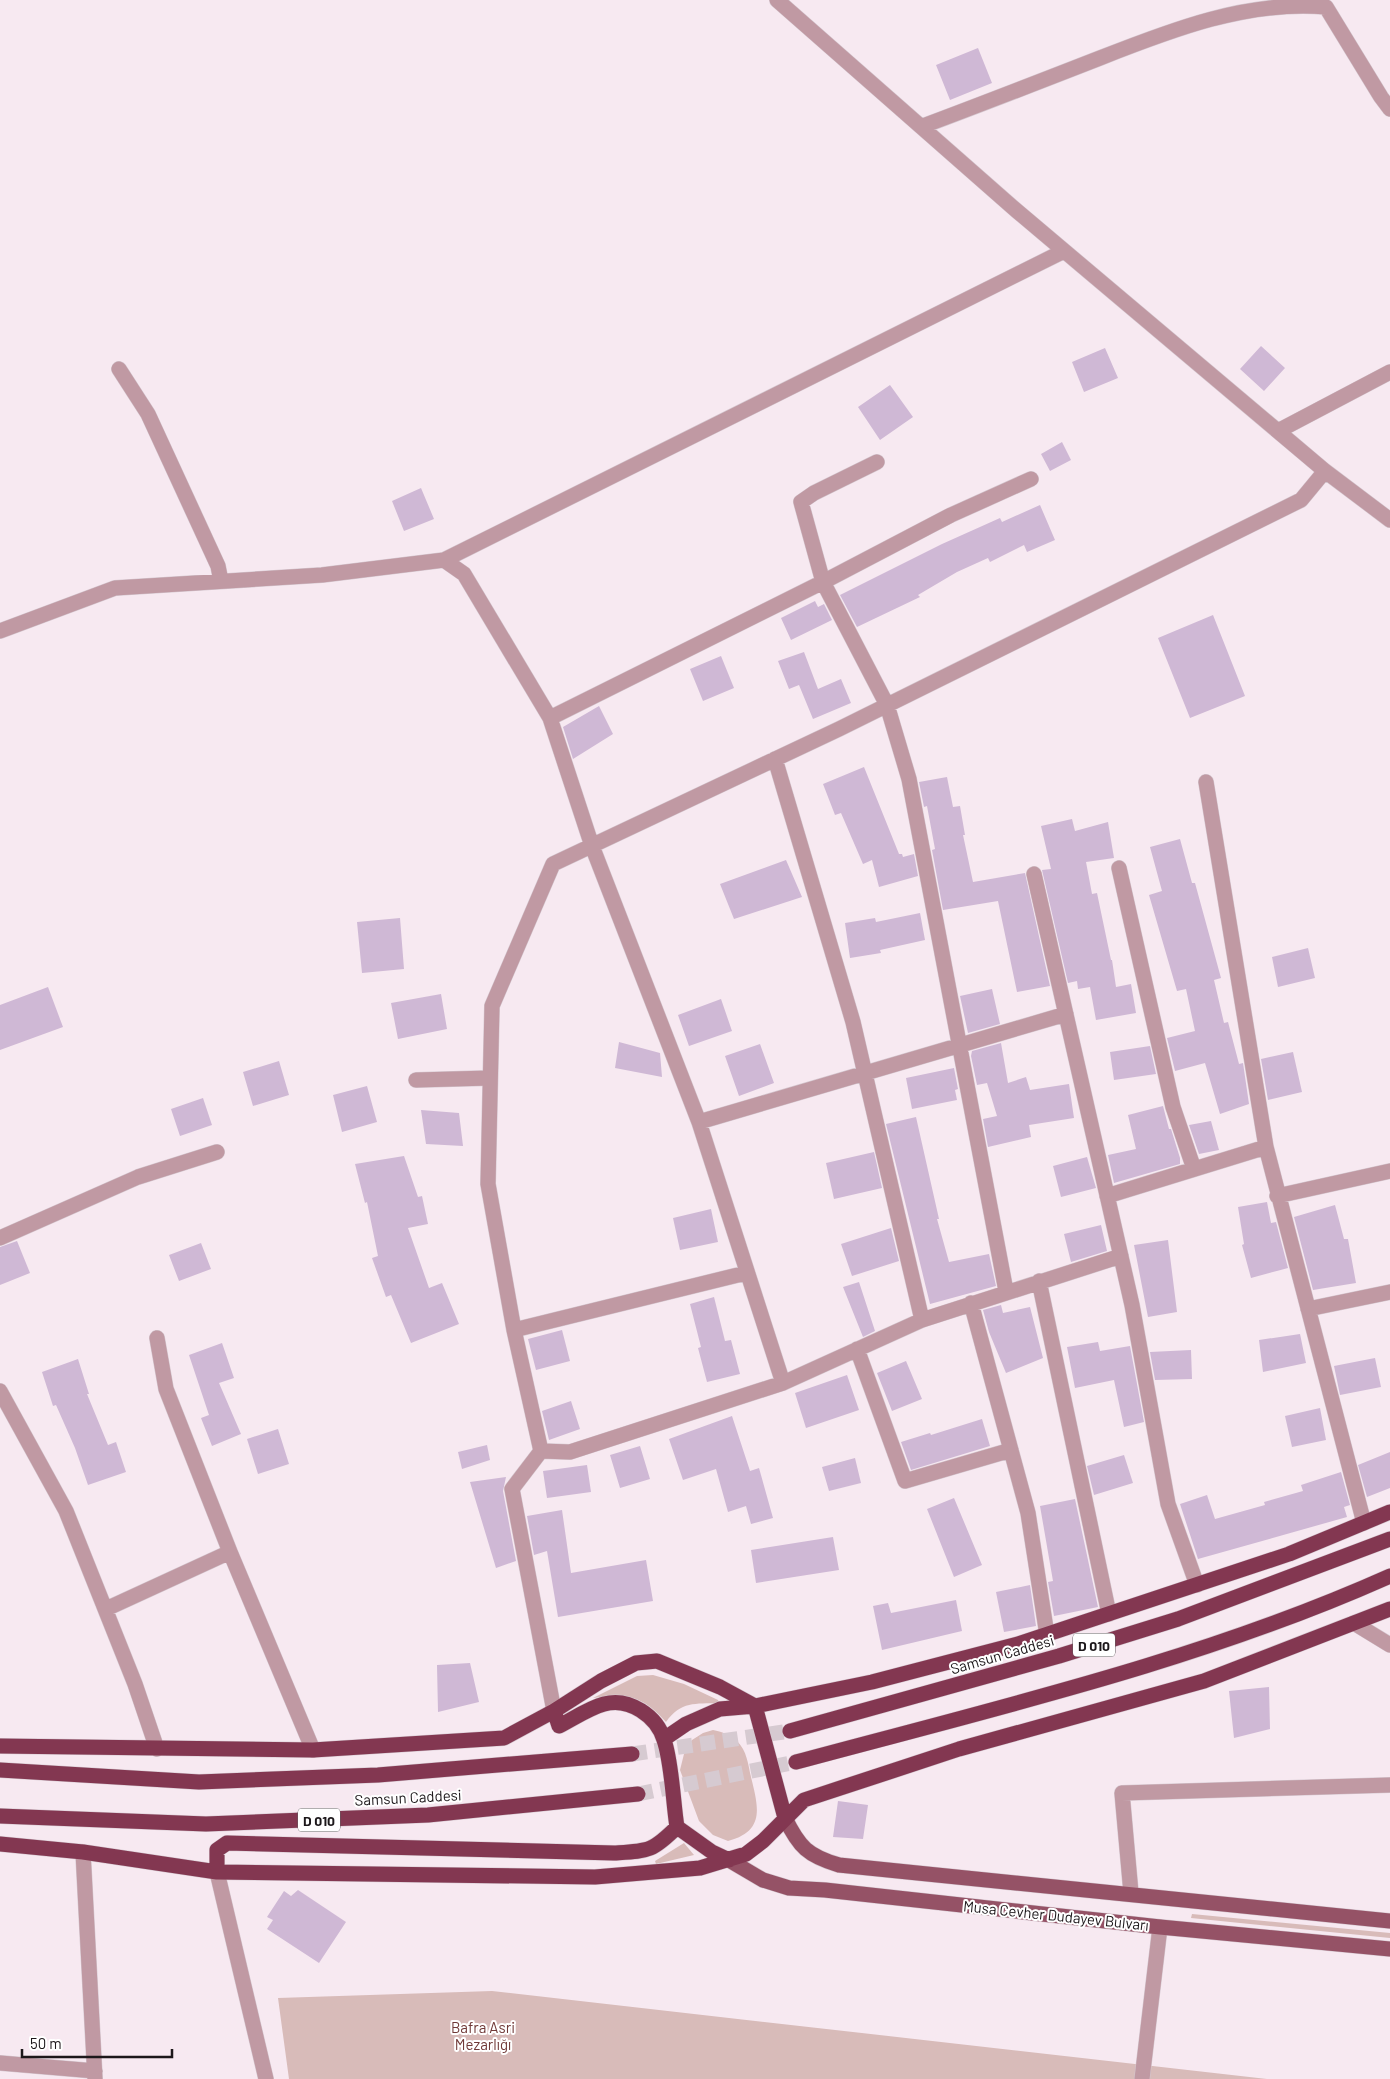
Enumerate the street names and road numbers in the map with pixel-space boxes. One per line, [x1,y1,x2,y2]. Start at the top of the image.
street label: Samsun Caddesi [948,1631,1056,1677]
road number: D 010 [1073,1634,1115,1656]
street label: Samsun Caddesi [354,1785,462,1809]
road number: D 010 [298,1808,340,1832]
street label: Musa Cevher Dudayev Bulvarı [962,1896,1150,1934]

